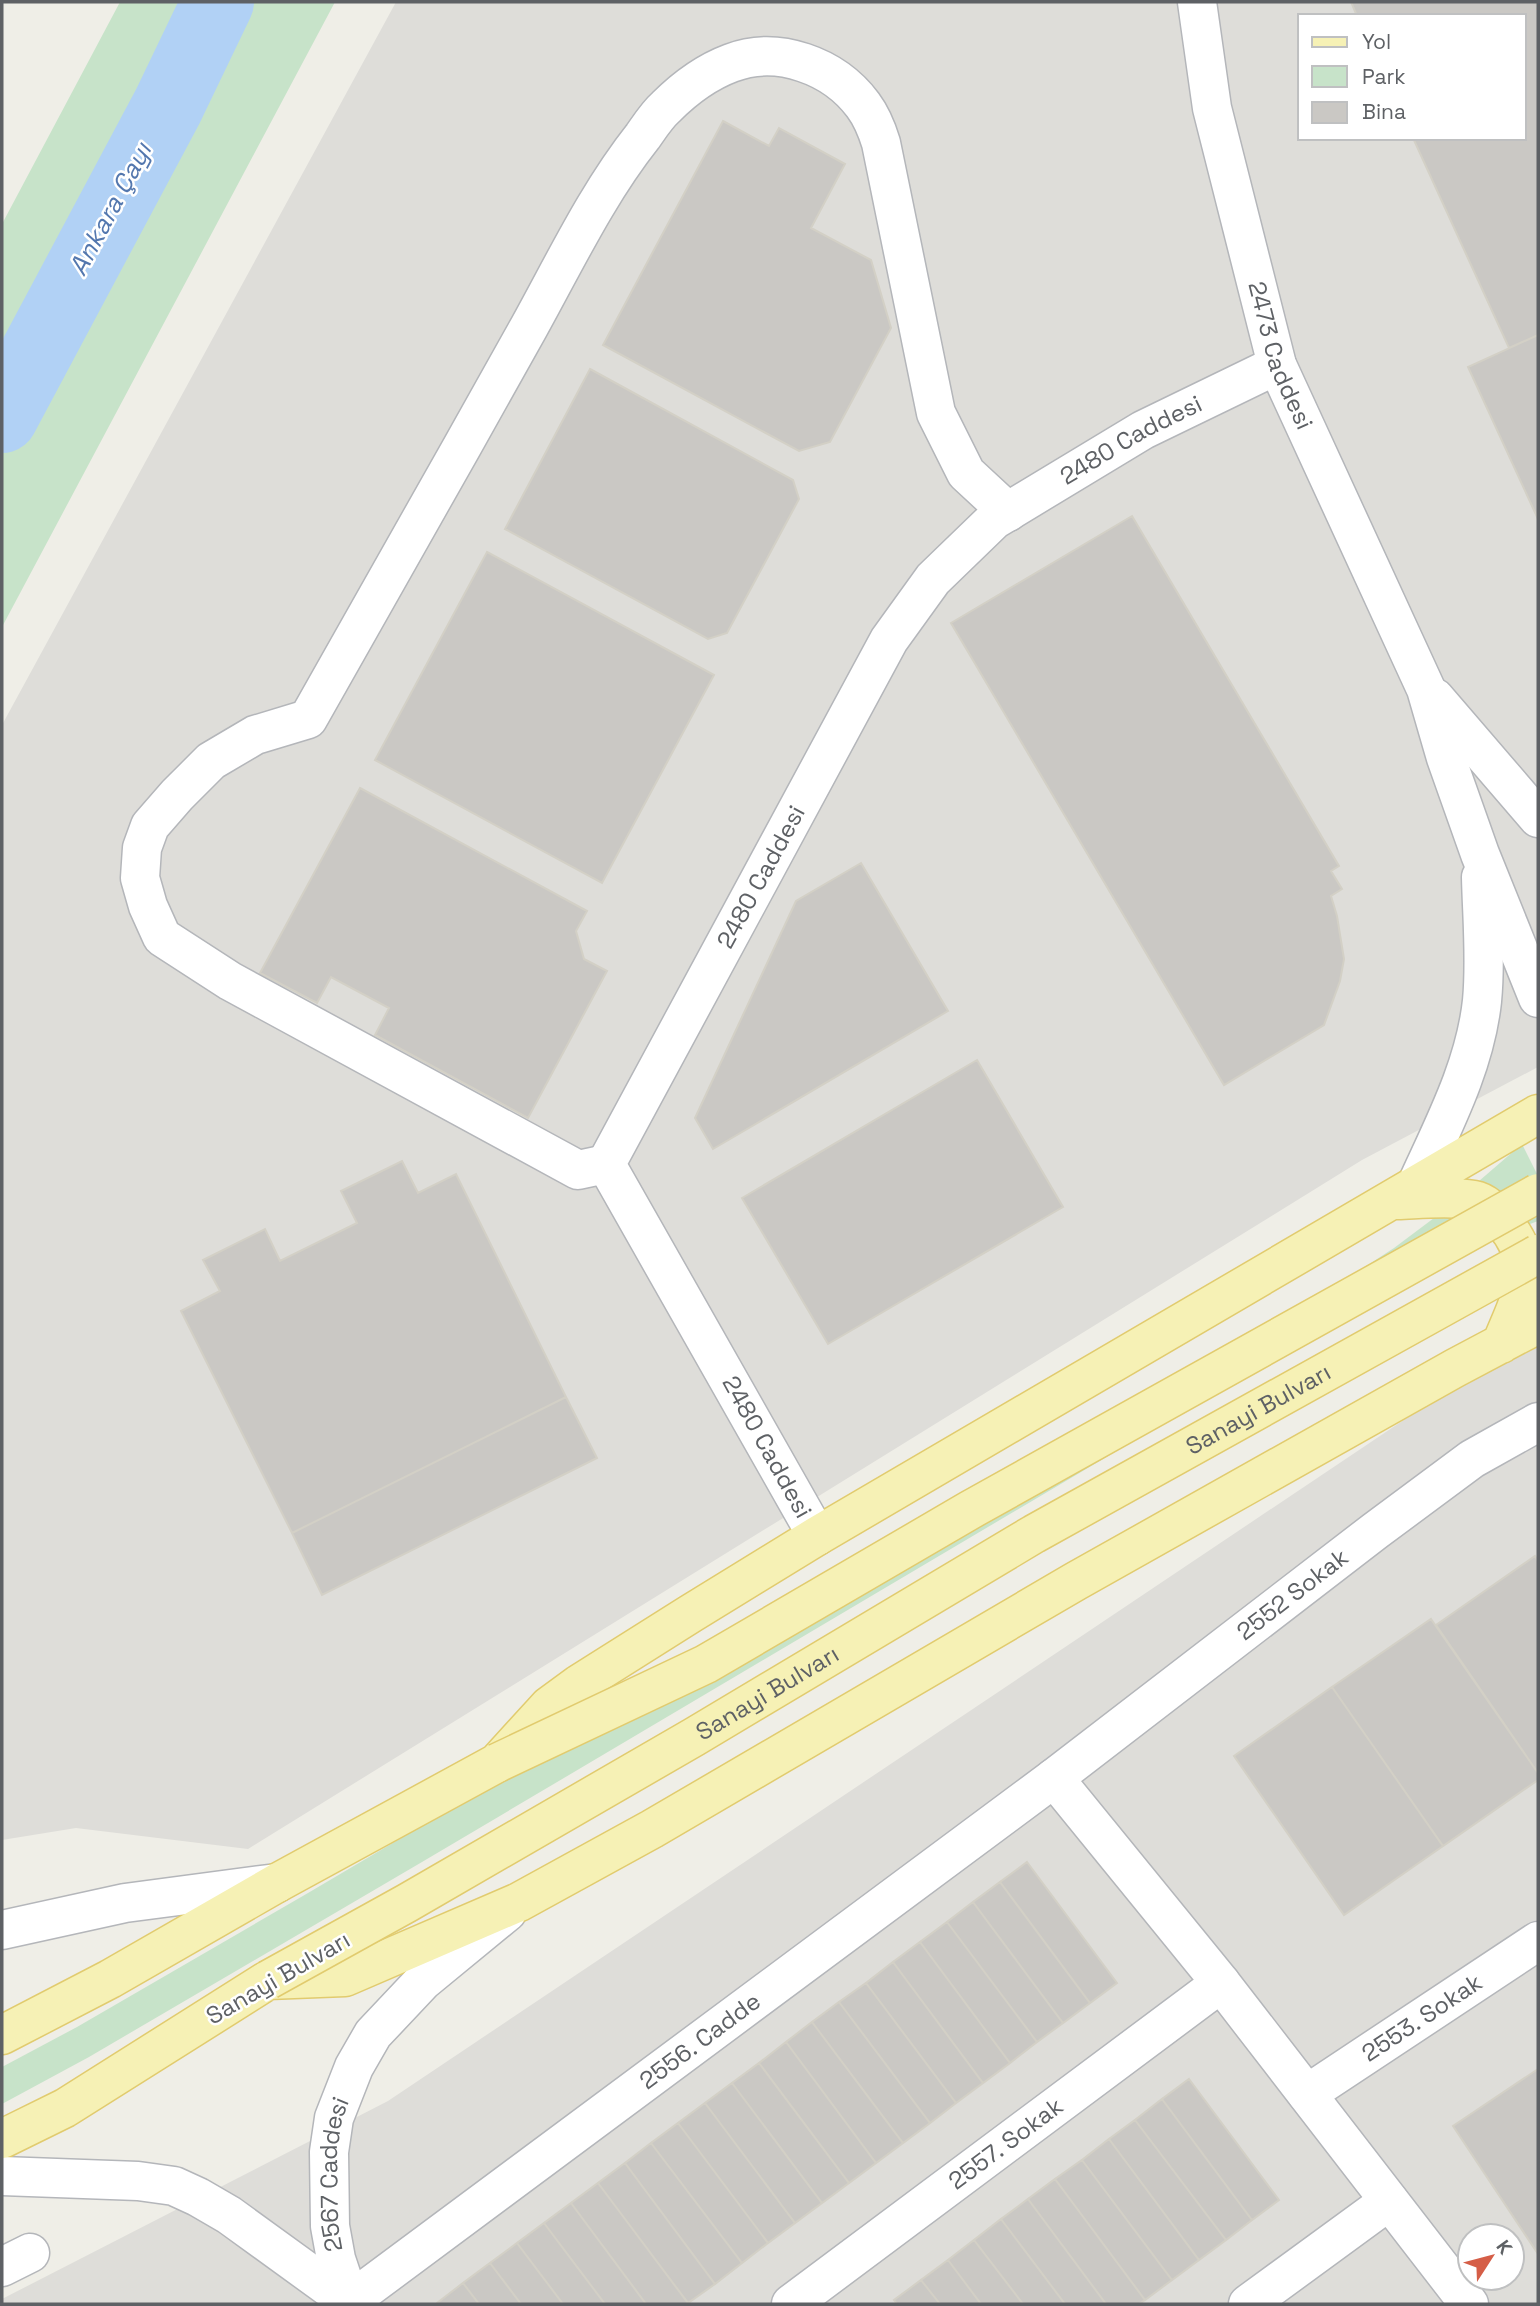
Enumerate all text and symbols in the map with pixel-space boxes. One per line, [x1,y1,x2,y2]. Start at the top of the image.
legend [1298,14,1526,140]
text: Yol [1362,28,1391,55]
text: Park [1362,63,1406,90]
text: Bina [1362,98,1406,125]
water label: Ankara Çayı [61,135,160,281]
street label: 2473 Caddesi [1241,278,1320,434]
street label: 2480 Caddesi [1054,388,1207,492]
street label: 2480 Caddesi [709,800,812,953]
street label: Sanayi Bulvarı [1180,1356,1336,1462]
street label: 2480 Caddesi [716,1370,819,1523]
street label: 2552 Sokak [1230,1541,1354,1647]
street label: Sanayi Bulvarı [690,1638,844,1747]
street label: Sanayi Bulvarı [200,1924,355,2031]
street label: 2553. Sokak [1356,1966,1488,2068]
street label: 2556. Cadde [633,1985,767,2096]
street label: 2557. Sokak [942,2090,1069,2196]
street label: 2567 Caddesi [313,2092,356,2254]
north arrow [1456,2222,1526,2292]
text: K [1491,2235,1518,2260]

